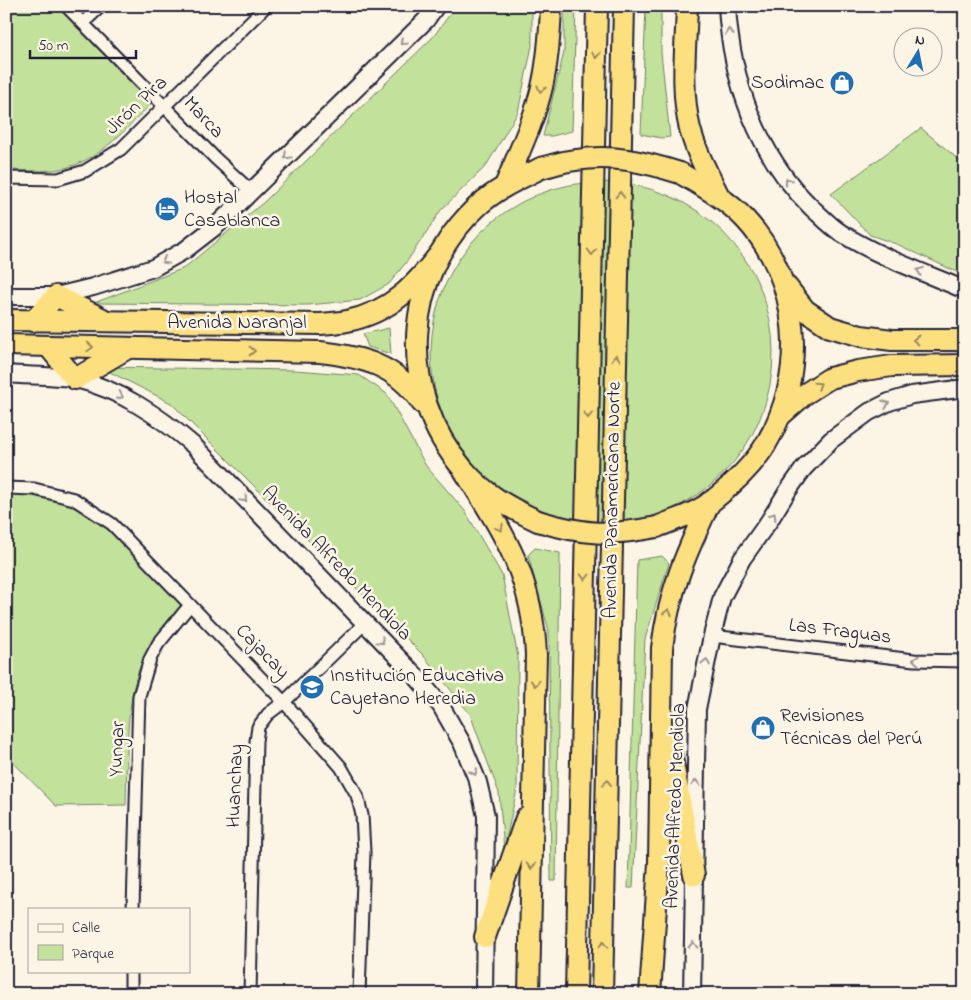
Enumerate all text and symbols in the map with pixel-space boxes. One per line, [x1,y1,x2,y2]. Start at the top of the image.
one-way arrow [724,27,735,35]
scale bar [30,28,136,60]
north arrow [894,28,944,78]
text: N [914,30,926,52]
text: 50 m [38,35,69,57]
one-way arrow [400,36,409,45]
one-way arrow [591,52,601,59]
place label: Sodimac [751,69,824,98]
street label: Jirón Pira [99,70,175,142]
shop icon: Sodimac [829,70,855,96]
one-way arrow [536,85,547,94]
street label: Marca [176,90,230,146]
one-way arrow [284,150,293,159]
one-way arrow [785,177,794,187]
place label: Hostal Casablanca [184,184,280,236]
one-way arrow [615,191,625,198]
hotel icon: Hostal Casablanca [154,196,180,222]
one-way arrow [587,249,597,257]
one-way arrow [161,255,170,265]
one-way arrow [916,267,925,278]
street label: Avenida Naranjal [167,309,307,338]
one-way arrow [912,335,920,345]
one-way arrow [86,342,94,353]
one-way arrow [249,346,257,356]
one-way arrow [611,353,621,361]
street label: Avenida Panamericana Norte [596,381,630,619]
one-way arrow [813,382,822,392]
one-way arrow [115,390,124,400]
one-way arrow [882,400,890,410]
one-way arrow [583,412,593,419]
street label: Avenida Alfredo Mendiola [254,480,418,648]
one-way arrow [238,494,247,503]
one-way arrow [766,512,776,521]
one-way arrow [494,522,504,531]
one-way arrow [580,574,590,582]
one-way arrow [662,608,673,617]
street label: Las Fraguas [787,611,893,654]
street label: Cajacay [228,618,296,686]
one-way arrow [375,636,384,645]
one-way arrow [912,654,920,665]
one-way arrow [701,657,711,666]
place label: Institución Educativa Cayetano Heredia [330,662,504,714]
school or university icon: Institución Educativa Cayetano Heredia [299,674,325,700]
one-way arrow [530,680,541,688]
place label: Revisiones Técnicas del Perú [780,702,922,754]
street label: Avenida Alfredo Mendiola [658,703,694,909]
shop icon: Revisiones Técnicas del Perú [750,715,776,741]
street label: Yungar [103,720,135,778]
street label: Huanchay [220,744,252,828]
one-way arrow [469,768,479,776]
one-way arrow [602,778,612,786]
one-way arrow [690,778,701,786]
one-way arrow [526,862,536,870]
legend [28,908,190,972]
text: Calle [72,917,100,939]
one-way arrow [598,941,608,948]
one-way arrow [688,941,698,948]
text: Parque [72,943,114,965]

